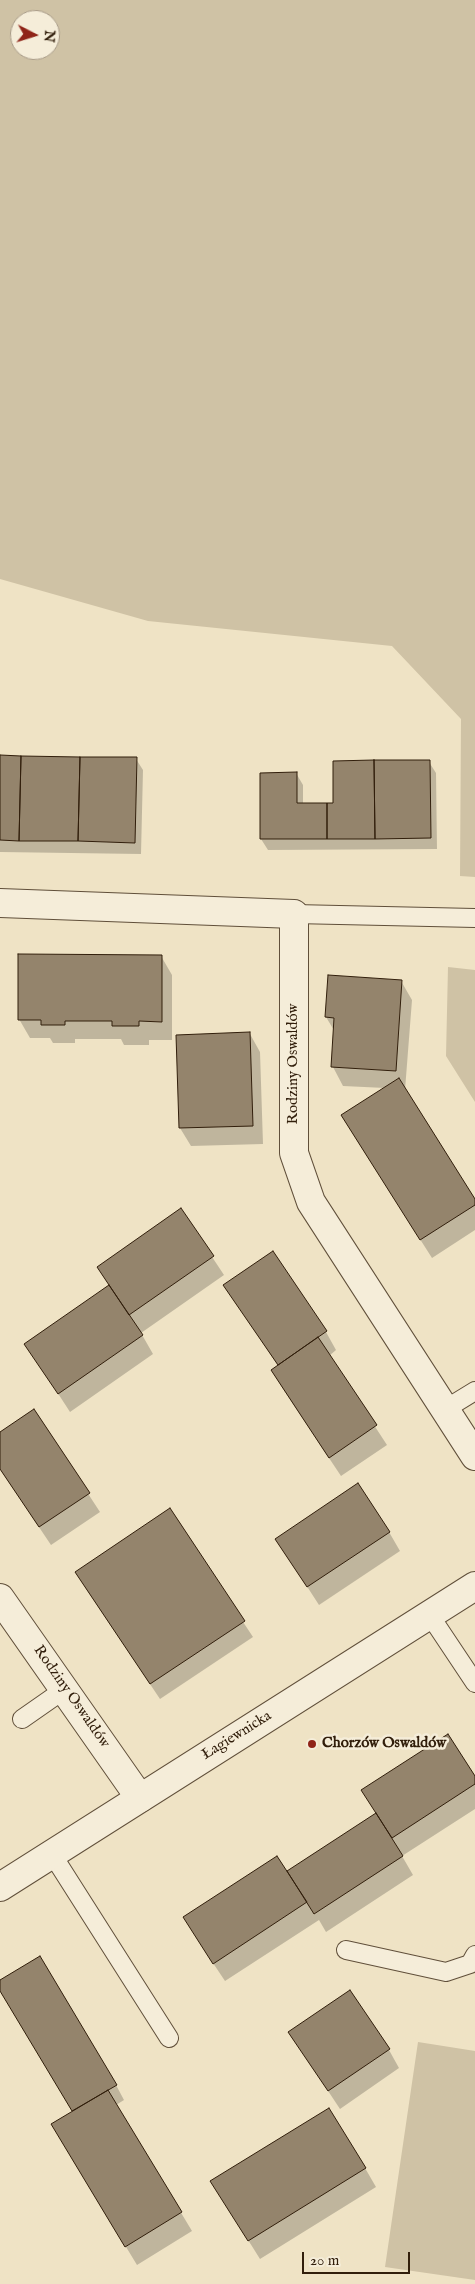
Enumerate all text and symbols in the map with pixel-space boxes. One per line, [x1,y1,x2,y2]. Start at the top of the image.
north arrow [10,10,60,60]
text: N [39,29,58,43]
street label: Rodziny Oswaldów [285,1004,303,1124]
street label: Rodziny Oswaldów [29,1642,113,1752]
street label: Łagiewnicka [199,1707,275,1765]
place label: Chorzów Oswaldów [322,1735,446,1753]
marker: Chorzów Oswaldów [306,1738,318,1750]
scale bar [305,2242,412,2274]
text: 20 m [310,2251,339,2270]

